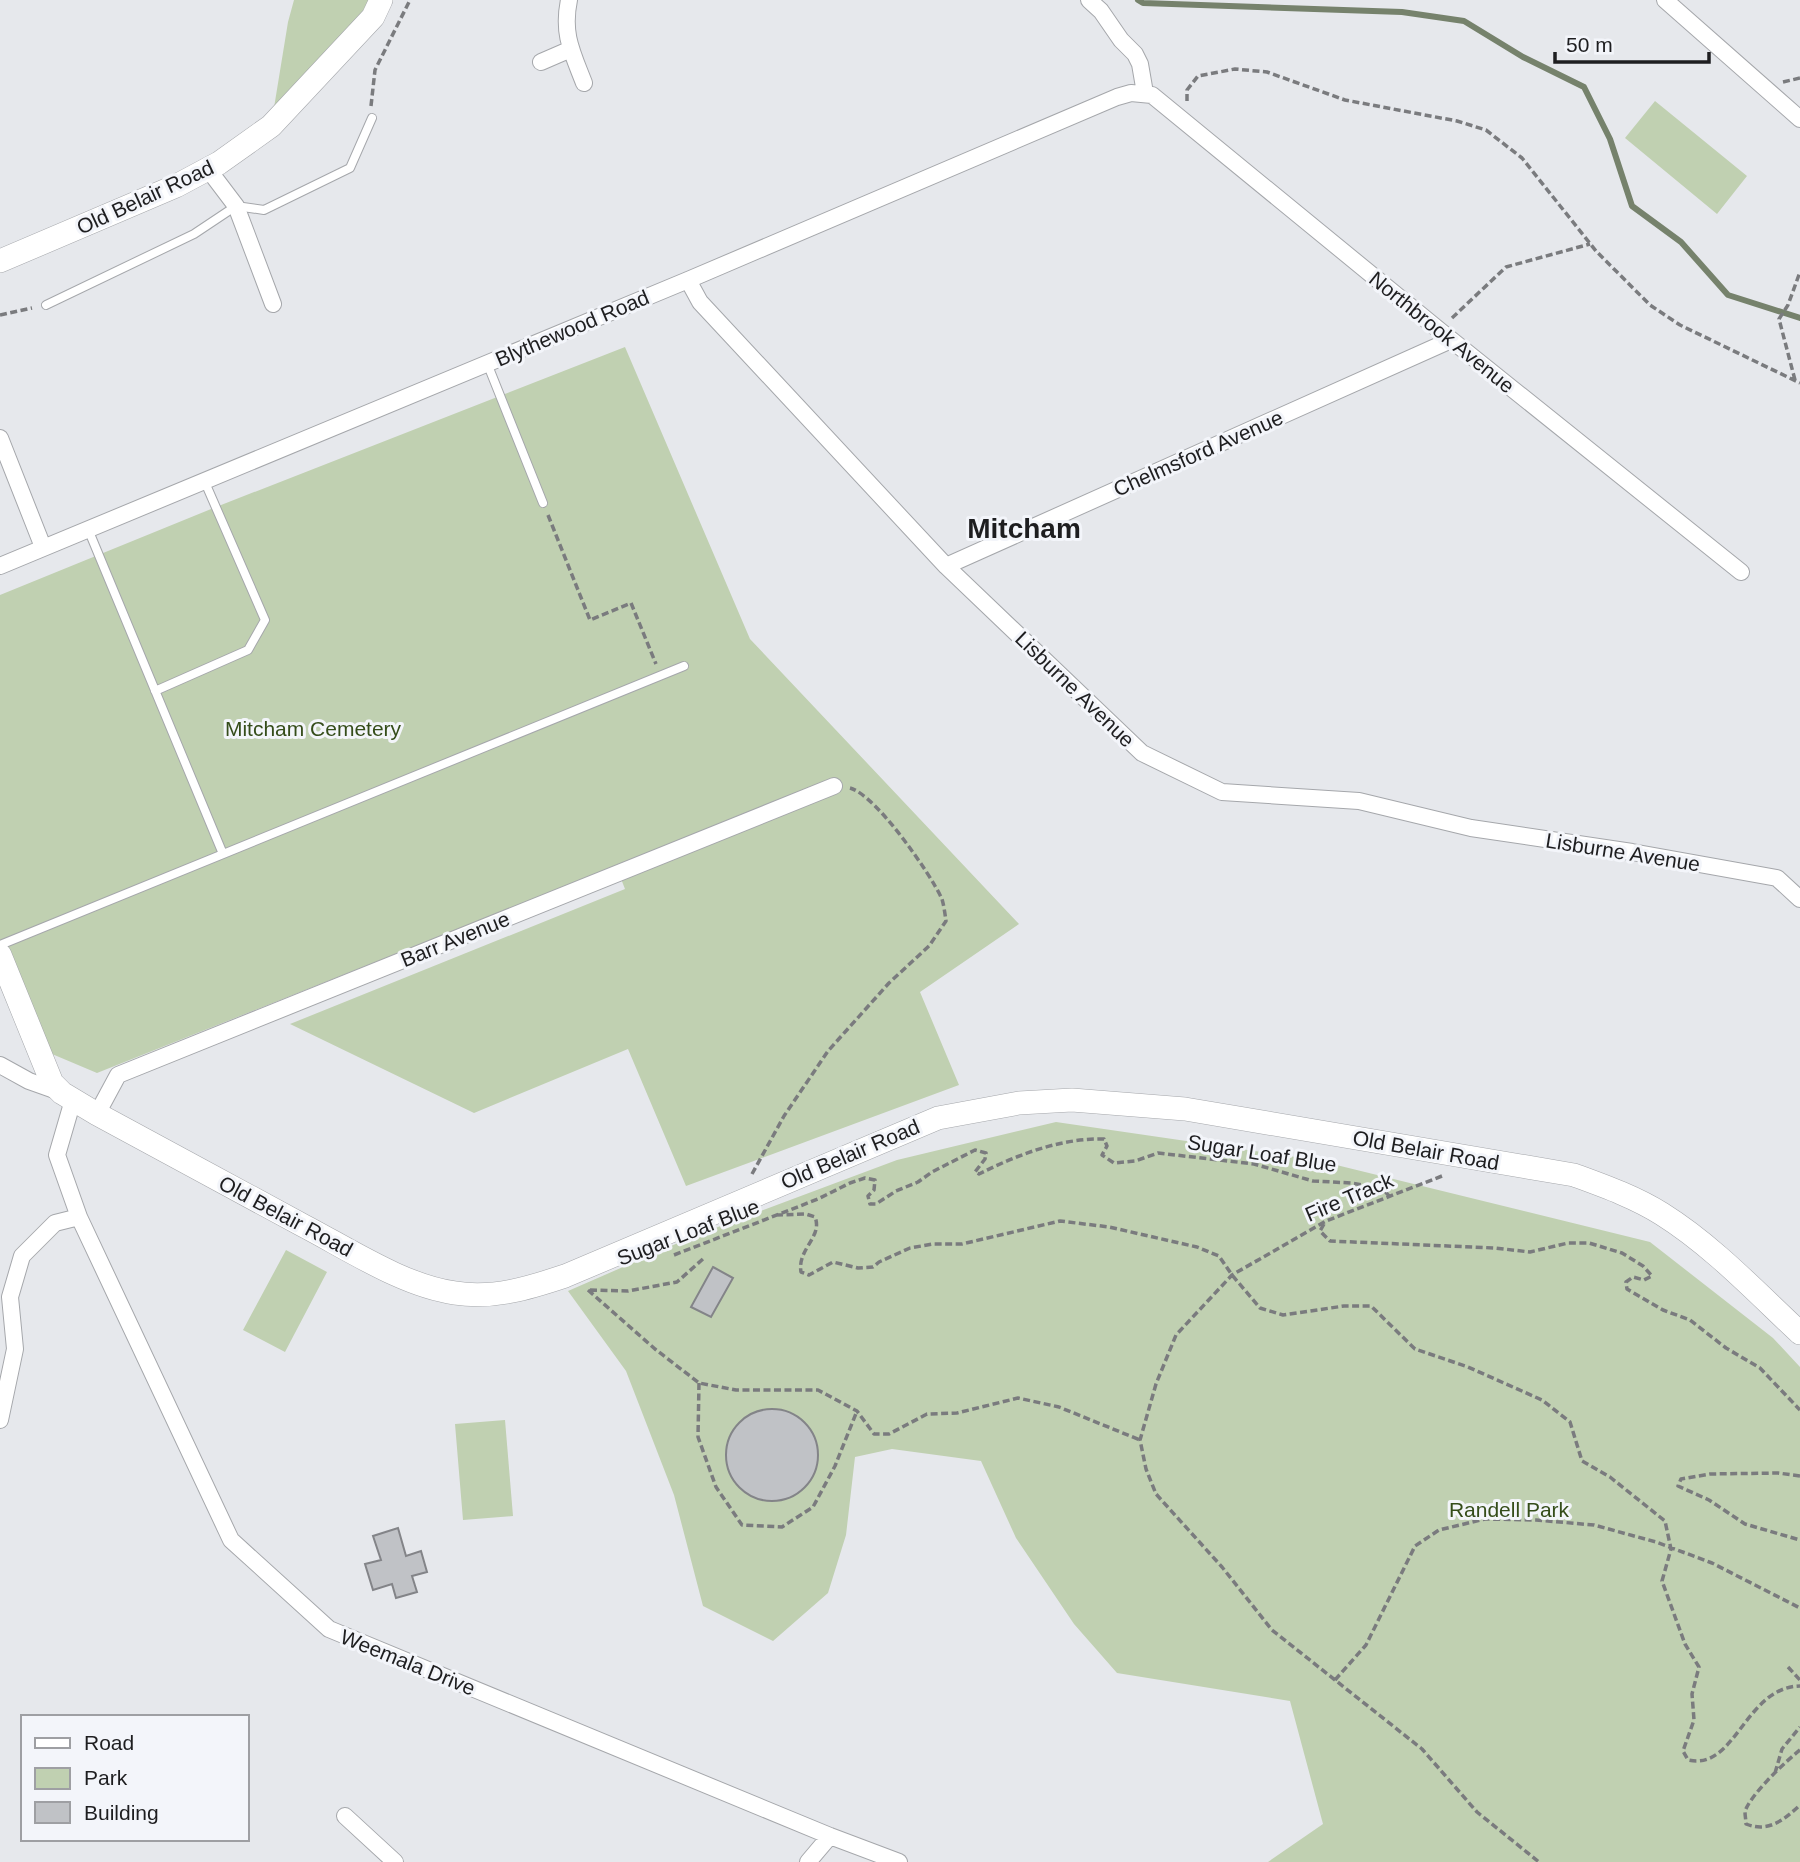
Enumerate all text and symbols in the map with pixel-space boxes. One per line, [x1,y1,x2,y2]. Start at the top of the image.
scale bar [1555,21,1709,65]
text: 50 m [1566,33,1613,56]
street label: Old Belair Road [73,155,217,239]
street label: Northbrook Avenue [1365,267,1519,397]
street label: Blythewood Road [492,285,652,371]
street label: Chelmsford Avenue [1110,405,1286,501]
district label: Mitcham [967,513,1081,544]
street label: Lisburne Avenue [1011,627,1139,751]
park label: Mitcham Cemetery [225,717,402,740]
street label: Lisburne Avenue [1544,828,1702,876]
street label: Barr Avenue [397,907,513,971]
street label: Old Belair Road [777,1114,923,1194]
street label: Old Belair Road [1351,1126,1501,1174]
street label: Sugar Loaf Blue [1186,1130,1338,1176]
street label: Fire Track [1302,1168,1397,1226]
street label: Old Belair Road [215,1171,357,1261]
street label: Sugar Loaf Blue [614,1194,762,1270]
park label: Randell Park [1449,1498,1570,1521]
street label: Weemala Drive [337,1625,479,1699]
legend [21,1715,248,1841]
text: Road [84,1731,134,1754]
text: Park [84,1766,128,1789]
text: Building [84,1801,159,1824]

